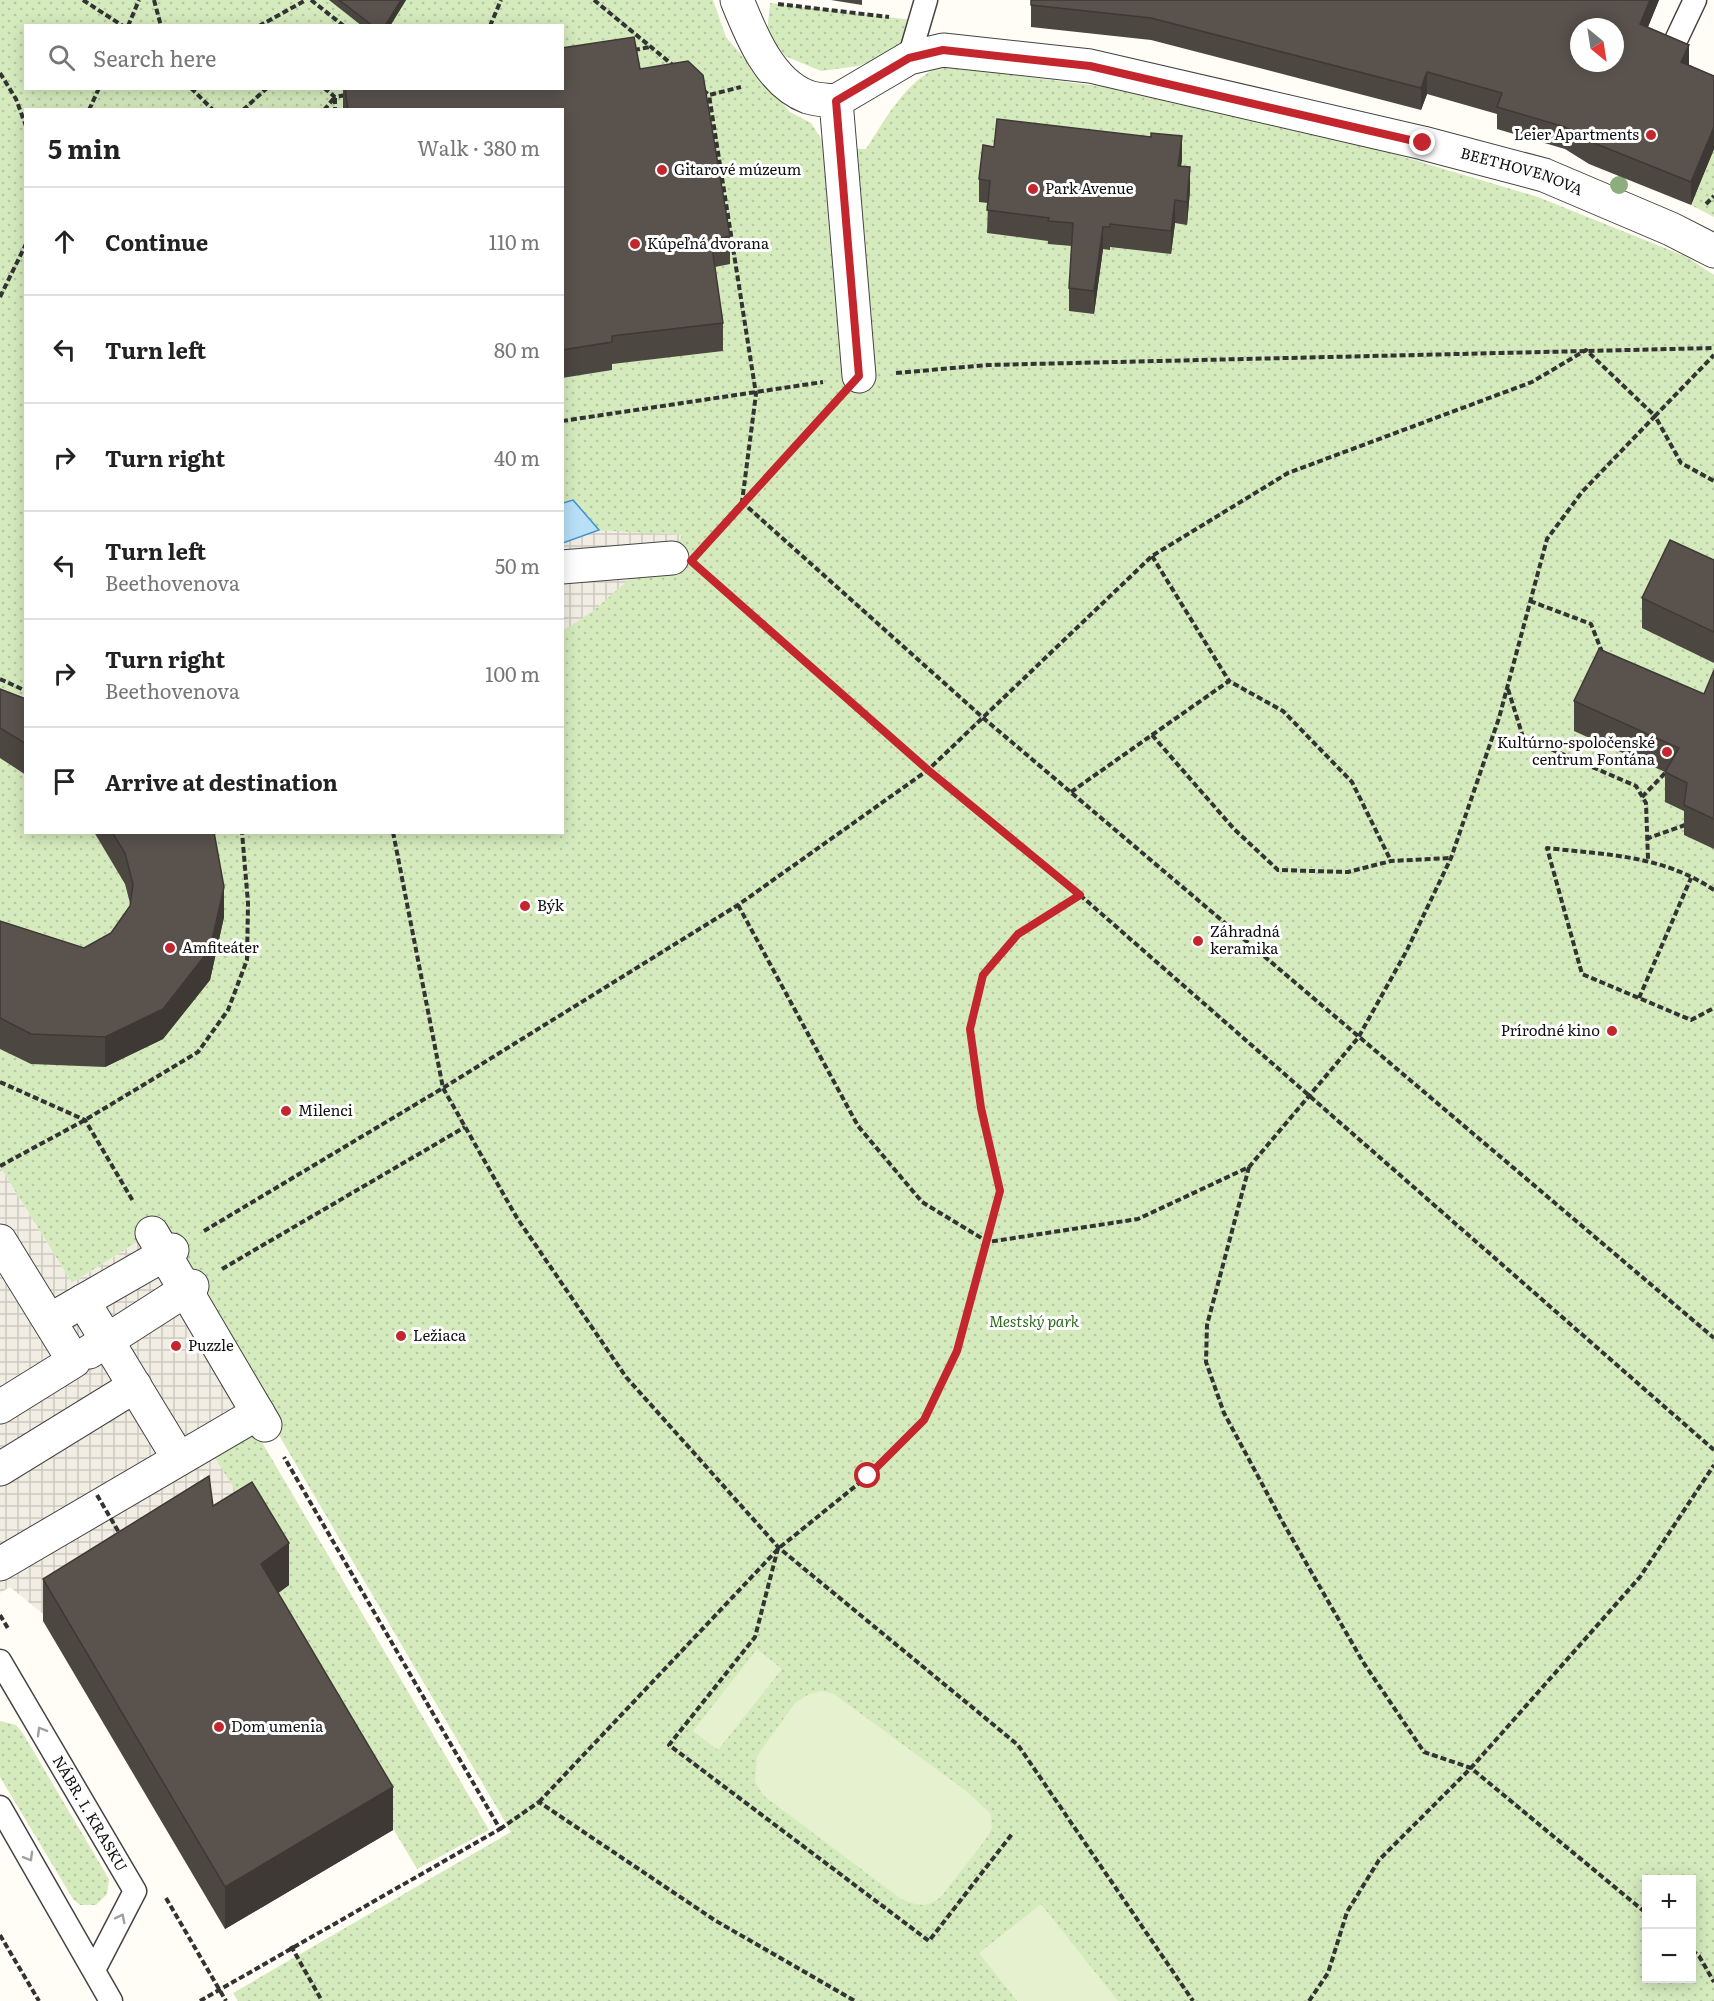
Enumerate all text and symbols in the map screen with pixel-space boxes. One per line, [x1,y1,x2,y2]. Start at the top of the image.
north arrow [1570,18,1624,72]
search box [24,24,564,90]
icon: search [45,41,78,74]
text: Search here [93,41,216,74]
place label: Leier Apartments [1514,122,1639,145]
text: 5 min [48,128,121,167]
marker: Leier Apartments [1644,128,1658,142]
route end [1409,129,1435,155]
text: Walk · 380 m [417,132,540,162]
street label: BEETHOVENOVA [1458,140,1587,200]
place label: Gitarové múzeum [674,157,802,180]
marker: Gitarové múzeum [655,163,669,177]
place label: Park Avenue [1045,176,1134,199]
marker: Park Avenue [1026,182,1040,196]
icon: ahead [48,225,81,258]
text: Continue [105,225,208,258]
text: 110 m [489,226,540,256]
place label: Kúpeľná dvorana [647,231,770,254]
marker: Kúpeľná dvorana [628,237,642,251]
icon: left [48,333,81,366]
text: Turn left [105,333,206,366]
text: 80 m [494,334,540,364]
icon: right [48,441,81,474]
text: Turn right [105,441,225,474]
text: 40 m [494,442,540,472]
text: Turn left [105,534,206,567]
icon: left [48,549,81,582]
text: 50 m [495,550,540,580]
text: Beethovenova [105,567,240,597]
text: Turn right [105,642,225,675]
icon: right [48,657,81,690]
text: 100 m [485,658,540,688]
text: Beethovenova [105,675,240,705]
place label: Kultúrno-spoločenské centrum Fontána [1497,730,1656,770]
marker: Kultúrno-spoločenské centrum Fontána [1660,745,1674,759]
icon: arrive [48,765,81,798]
text: Arrive at destination [105,765,338,798]
place label: Býk [537,893,565,916]
marker: Býk [518,899,532,913]
place label: Záhradná keramika [1210,919,1281,959]
marker: Záhradná keramika [1191,934,1205,948]
place label: Amfiteáter [182,935,259,958]
marker: Amfiteáter [163,941,177,955]
place label: Prírodné kino [1501,1018,1600,1041]
marker: Prírodné kino [1605,1024,1619,1038]
place label: Milenci [298,1098,353,1121]
marker: Milenci [279,1104,293,1118]
park label: Mestský park [989,1309,1080,1332]
place label: Ležiaca [413,1323,467,1346]
marker: Ležiaca [394,1329,408,1343]
place label: Puzzle [188,1333,234,1356]
marker: Puzzle [169,1339,183,1353]
route start [854,1462,880,1488]
place label: Dom umenia [231,1714,324,1737]
marker: Dom umenia [212,1720,226,1734]
one-way arrow [37,1727,48,1737]
street label: NÁBR. I. KRASKU [48,1751,134,1875]
one-way arrow [22,1851,33,1862]
map controls [1642,1875,1696,1983]
button: + [1642,1875,1696,1929]
one-way arrow [113,1913,125,1924]
button: − [1642,1929,1696,1983]

